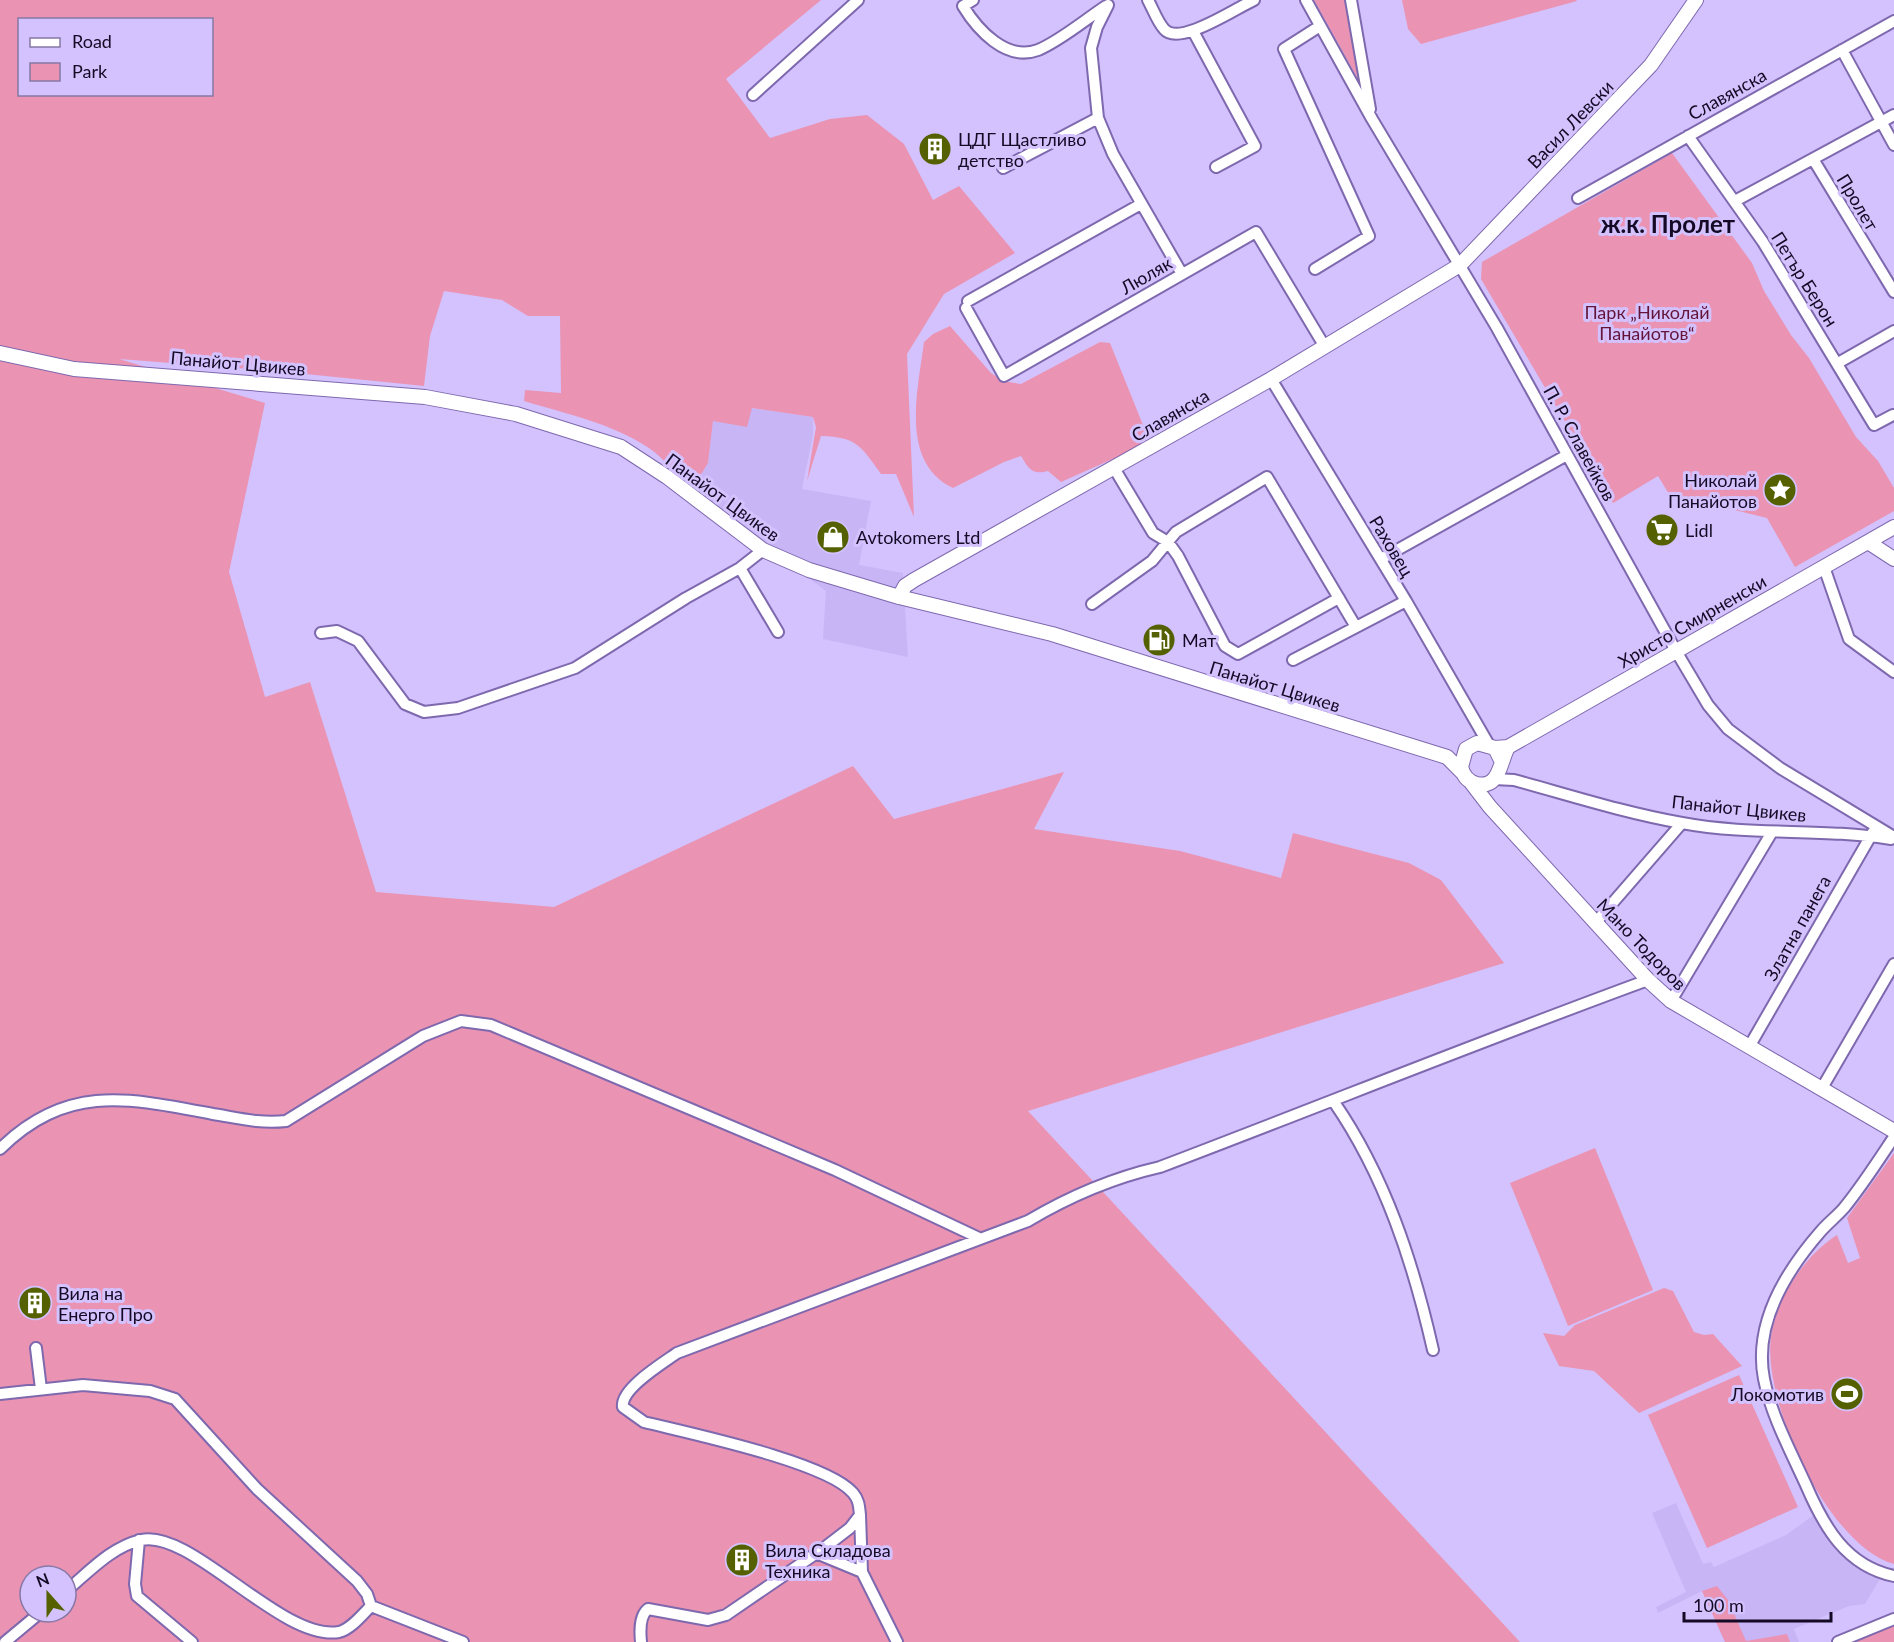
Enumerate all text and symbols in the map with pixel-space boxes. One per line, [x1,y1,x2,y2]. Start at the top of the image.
legend [18,18,213,96]
text: Road [72,30,112,52]
text: Park [72,60,108,82]
street label: Славянска [1684,63,1770,125]
street label: Васил Левски [1522,75,1618,173]
place label: ЦДГ Щастливо детство [958,128,1086,171]
building icon: ЦДГ Щастливо детство [917,131,953,167]
street label: Пролет [1833,170,1883,234]
district label: ж.к. Пролет [1601,209,1736,238]
street label: Петър Берон [1767,228,1843,330]
street label: Люляк [1116,251,1176,299]
park label: Парк „Николай Панайотов“ [1584,301,1710,344]
street label: Панайот Цвикев [170,346,306,380]
street label: П. Р. Славейков [1539,382,1621,505]
street label: Славянска [1127,384,1213,446]
street label: Панайот Цвикев [662,448,784,546]
place label: Николай Панайотов [1668,469,1757,512]
place icon: Николай Панайотов [1762,472,1798,508]
street label: Раховец [1365,511,1419,581]
supermarket icon: Lidl [1644,512,1680,548]
shop icon: Avtokomers Ltd [815,519,851,555]
place label: Lidl [1685,519,1713,541]
place label: Avtokomers Ltd [856,526,980,548]
street label: Христо Смирненски [1614,570,1770,672]
fuel station icon: Мат [1141,622,1177,658]
place label: Мат [1182,629,1216,651]
street label: Панайот Цвикев [1207,656,1343,716]
street label: Панайот Цвикев [1670,790,1808,826]
street label: Златна панега [1759,871,1835,985]
street label: Мано Тодоров [1593,894,1691,995]
place label: Вила на Енерго Про [58,1282,153,1325]
building icon: Вила на Енерго Про [17,1285,53,1321]
sports icon: Локомотив [1829,1376,1865,1412]
place label: Локомотив [1730,1383,1824,1405]
place label: Вила Складова Техника [765,1539,891,1582]
building icon: Вила Складова Техника [724,1542,760,1578]
north arrow [18,1564,78,1624]
text: N [33,1568,52,1591]
scale bar [1684,1585,1831,1623]
text: 100 m [1693,1594,1744,1616]

